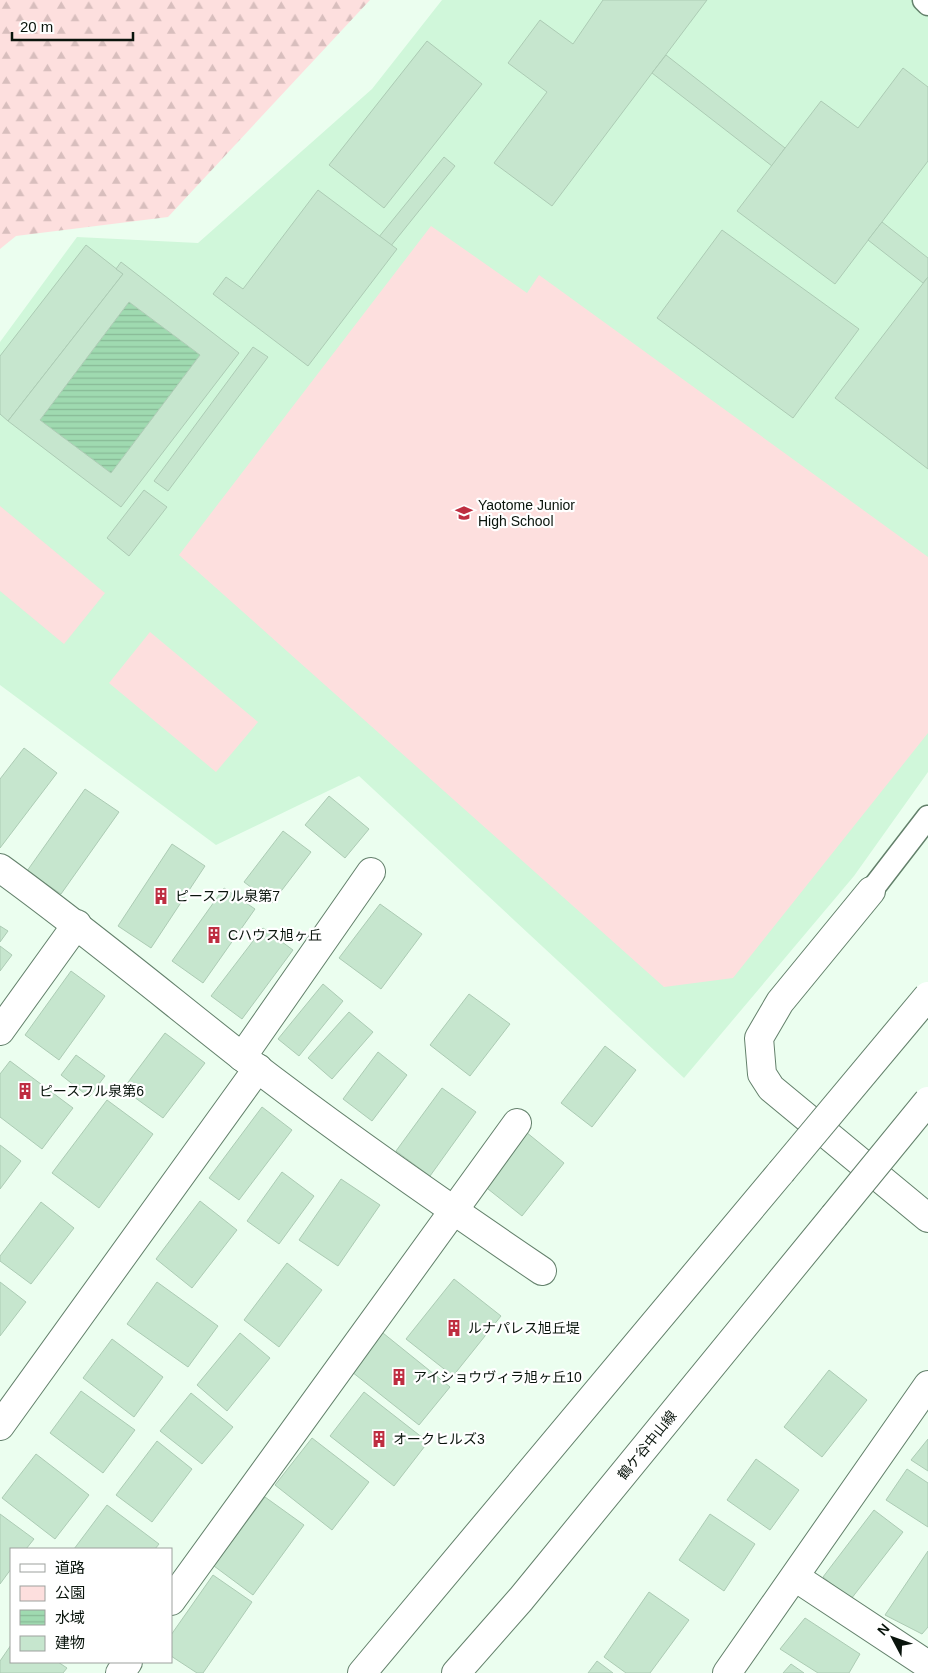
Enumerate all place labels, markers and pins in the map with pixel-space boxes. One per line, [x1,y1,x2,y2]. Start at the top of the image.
place label: Yaotome Junior High School [478,497,575,529]
school or university icon: Yaotome Junior High School [454,503,474,523]
building icon: ピースフル泉第7 [151,886,171,906]
place label: ピースフル泉第7 [175,888,280,904]
building icon: Cハウス旭ヶ丘 [204,925,224,945]
place label: Cハウス旭ヶ丘 [228,927,322,943]
building icon: ピースフル泉第6 [15,1081,35,1101]
place label: ピースフル泉第6 [39,1083,144,1099]
building icon: ルナパレス旭丘堤 [444,1318,464,1338]
place label: ルナパレス旭丘堤 [468,1320,580,1336]
building icon: アイショウヴィラ旭ヶ丘10 [389,1367,409,1387]
place label: アイショウヴィラ旭ヶ丘10 [413,1369,582,1385]
building icon: オークヒルズ3 [369,1429,389,1449]
place label: オークヒルズ3 [393,1431,485,1447]

